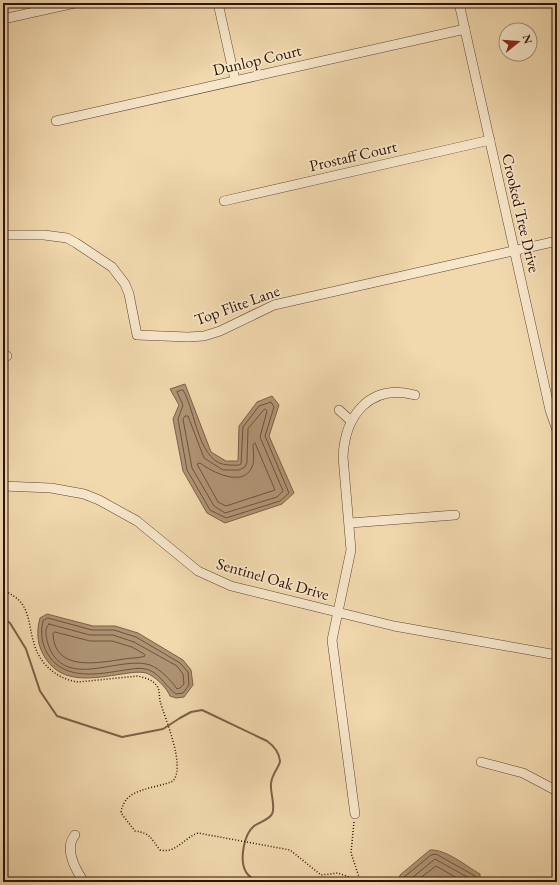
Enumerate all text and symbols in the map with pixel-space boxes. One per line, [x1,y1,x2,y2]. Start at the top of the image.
north arrow [498,22,538,62]
text: N [520,33,536,45]
street label: Dunlop Court [211,40,303,80]
street label: Prostaff Court [307,136,399,176]
street label: Crooked Tree Drive [497,152,545,274]
street label: Top Flite Lane [191,280,283,330]
street label: Sentinel Oak Drive [214,553,332,605]

